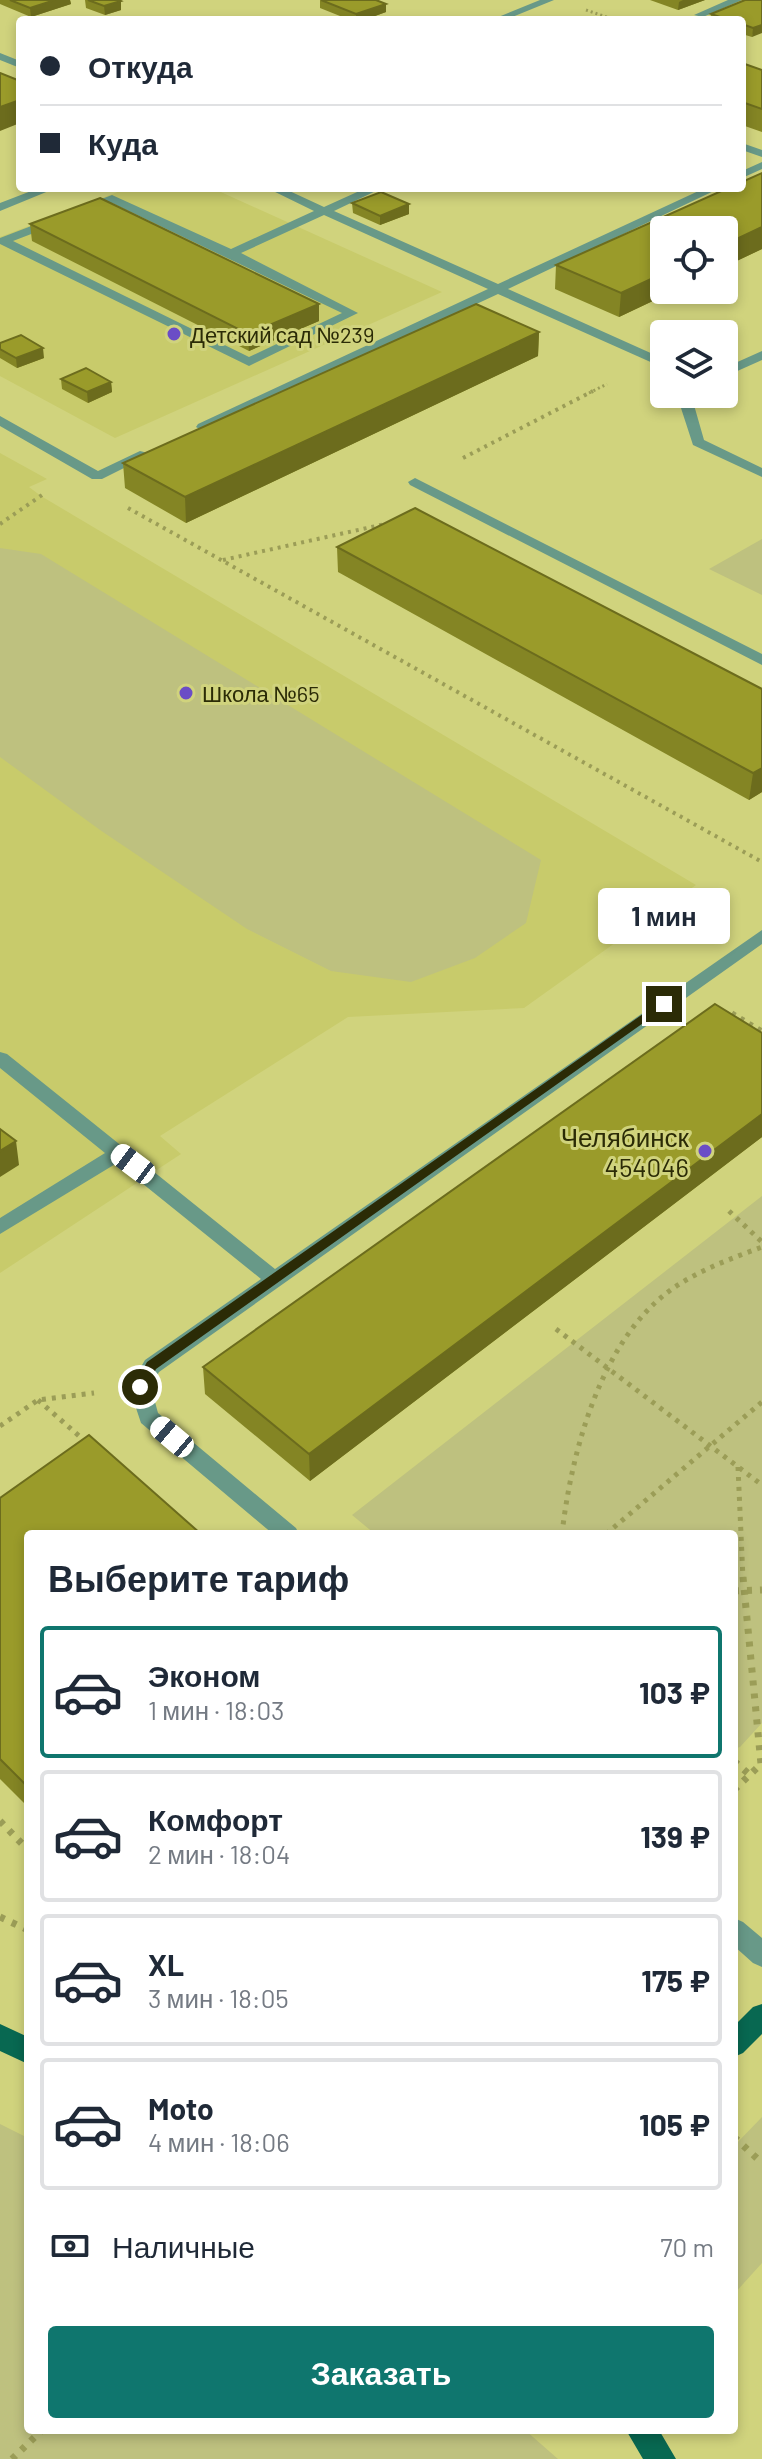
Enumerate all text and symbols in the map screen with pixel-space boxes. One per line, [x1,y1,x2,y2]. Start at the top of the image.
text: Откуда [88,48,193,84]
text: Куда [88,125,158,161]
map controls [650,216,738,408]
button: locate [650,216,738,304]
button: layers [650,320,738,408]
place label: Детский сад №239 [190,321,374,348]
marker: Детский сад №239 [165,325,183,343]
place label: Школа №65 [202,680,320,706]
marker: Школа №65 [177,684,195,702]
callout: 1 мин [598,888,730,944]
text: 1 мин [631,900,697,931]
route end [646,986,682,1022]
place label: Челябинск 454046 [561,1121,690,1182]
car [107,1140,159,1188]
marker: Челябинск 454046 [696,1142,714,1160]
route start [122,1369,158,1405]
car [146,1412,198,1462]
text: Выберите тариф [48,1556,349,1599]
icon: car [52,1656,124,1728]
text: Эконом [148,1657,261,1693]
text: 103 ₽ [639,1674,710,1710]
text: 1 мин · 18:03 [148,1694,284,1725]
icon: car [52,1800,124,1872]
text: Комфорт [148,1801,283,1837]
text: 139 ₽ [640,1818,710,1854]
text: 2 мин · 18:04 [148,1838,290,1869]
icon: car [52,1944,124,2016]
text: XL [148,1946,184,1982]
text: 175 ₽ [641,1962,710,1998]
text: 3 мин · 18:05 [148,1982,289,2013]
icon: car [52,2088,124,2160]
text: Moto [148,2090,214,2126]
text: 105 ₽ [639,2106,710,2142]
text: 4 мин · 18:06 [148,2126,290,2157]
icon: cash [48,2224,92,2268]
text: Наличные [112,2228,255,2264]
text: 70 m [660,2231,714,2262]
button: Заказать [48,2326,714,2418]

